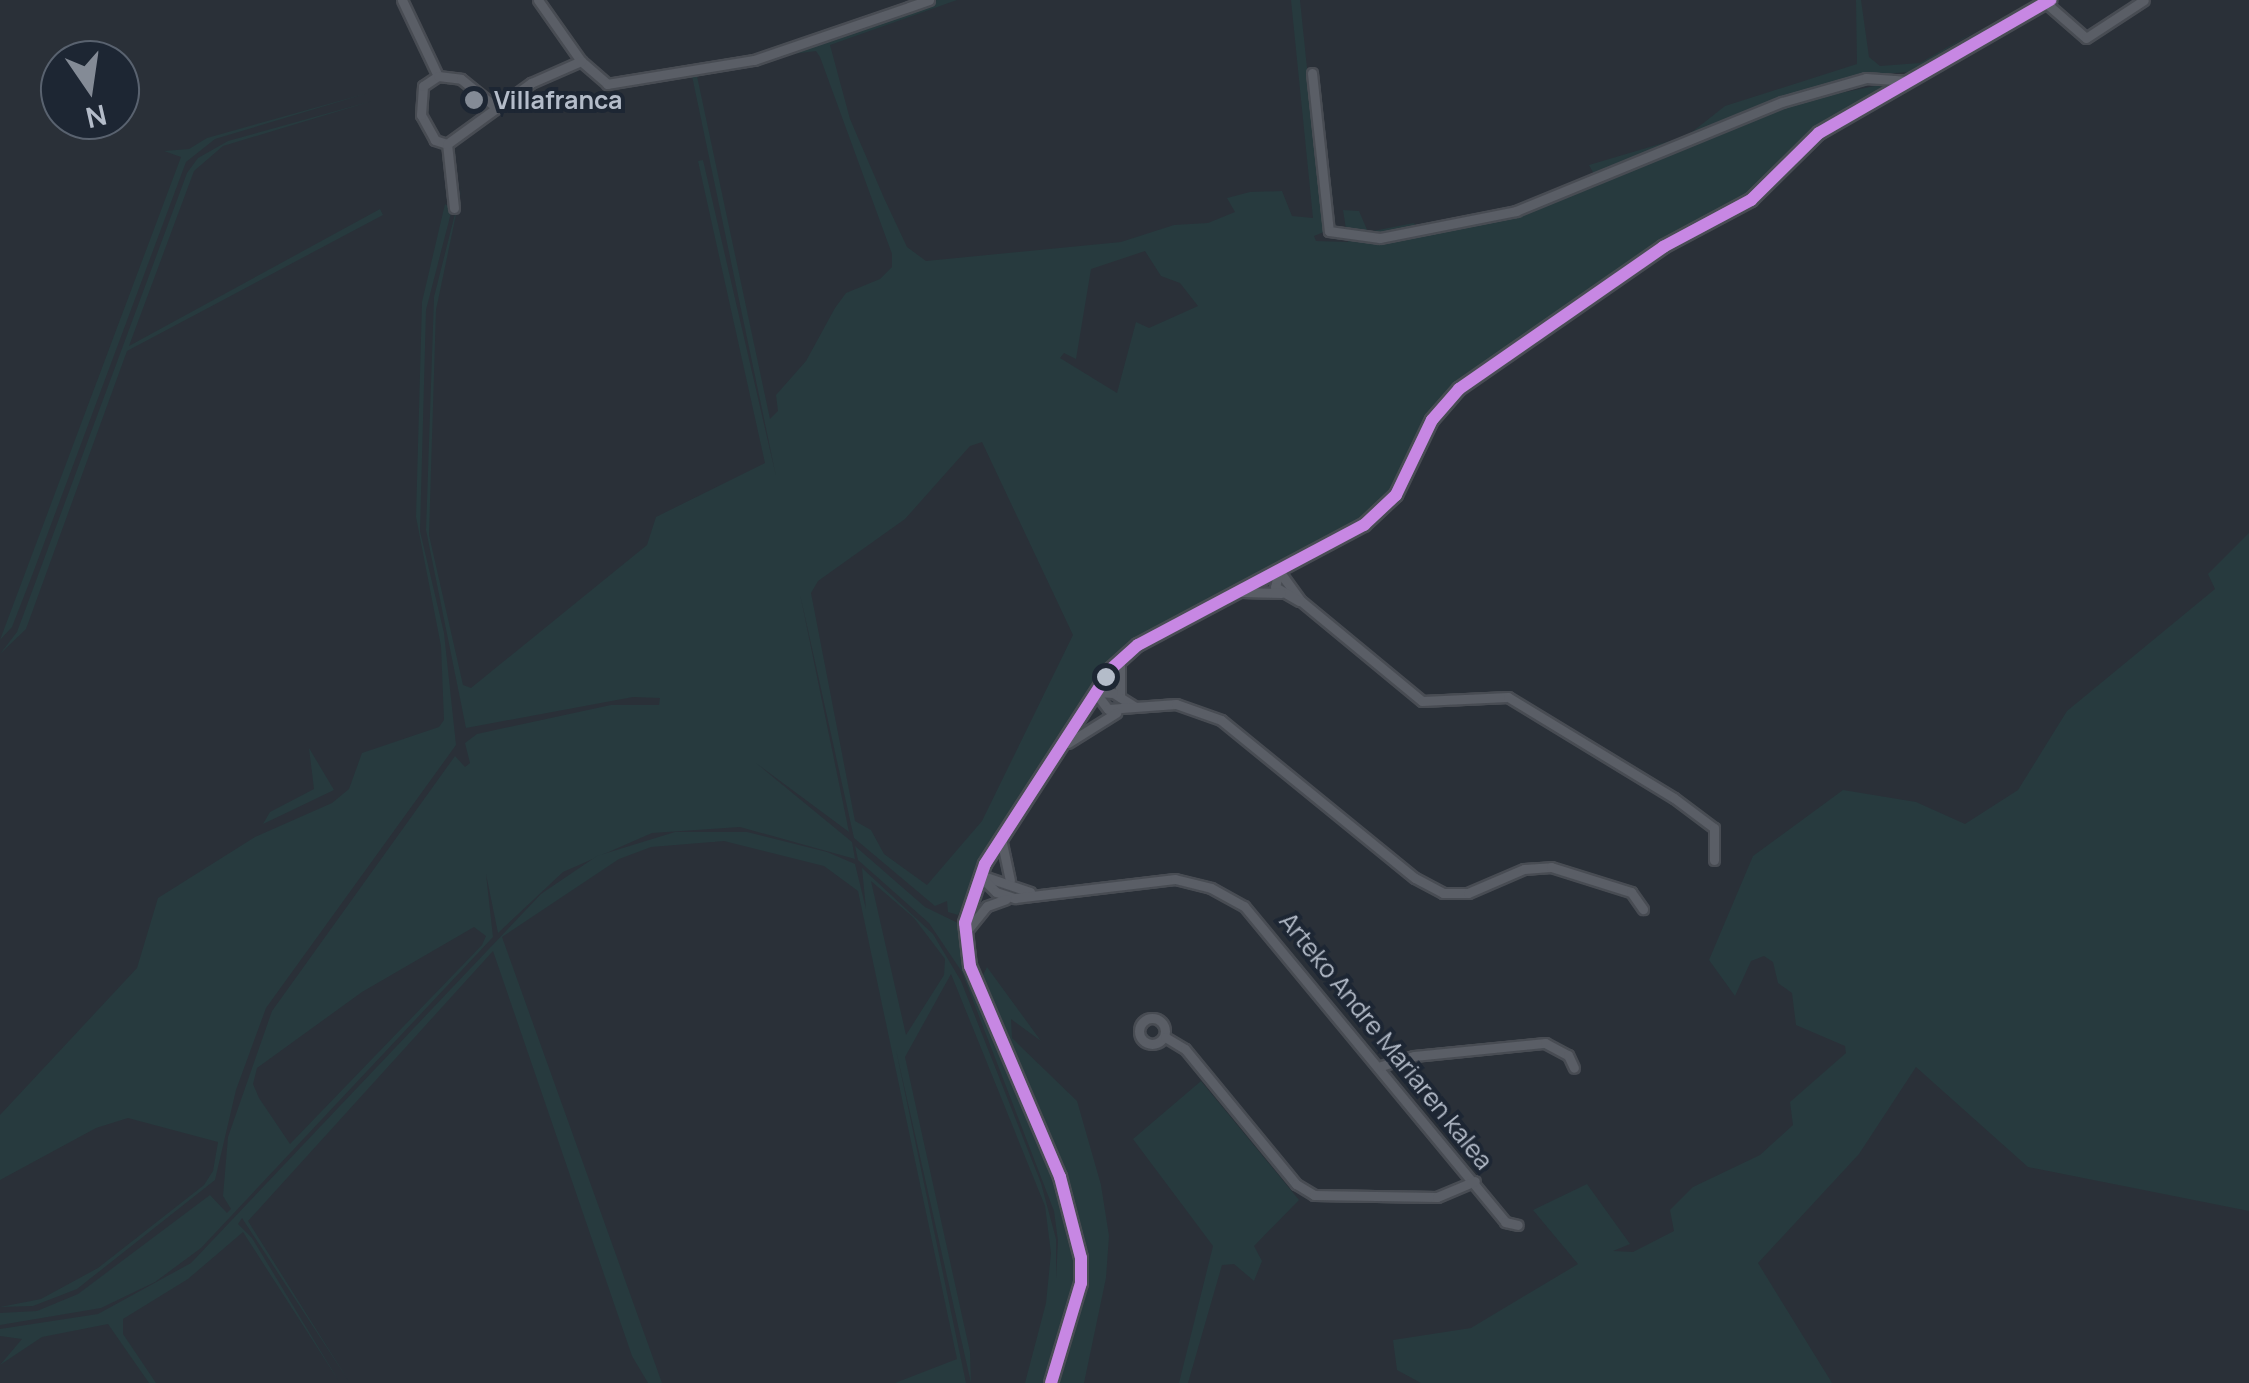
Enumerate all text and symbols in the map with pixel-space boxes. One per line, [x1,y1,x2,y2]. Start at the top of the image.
north arrow [40,40,140,140]
place label: Villafranca [494,85,622,115]
marker: Villafranca [463,89,485,111]
text: N [82,97,110,138]
unlabelled marker [1096,667,1116,687]
street label: Arteko Andre Mariaren kalea [1273,907,1499,1175]

